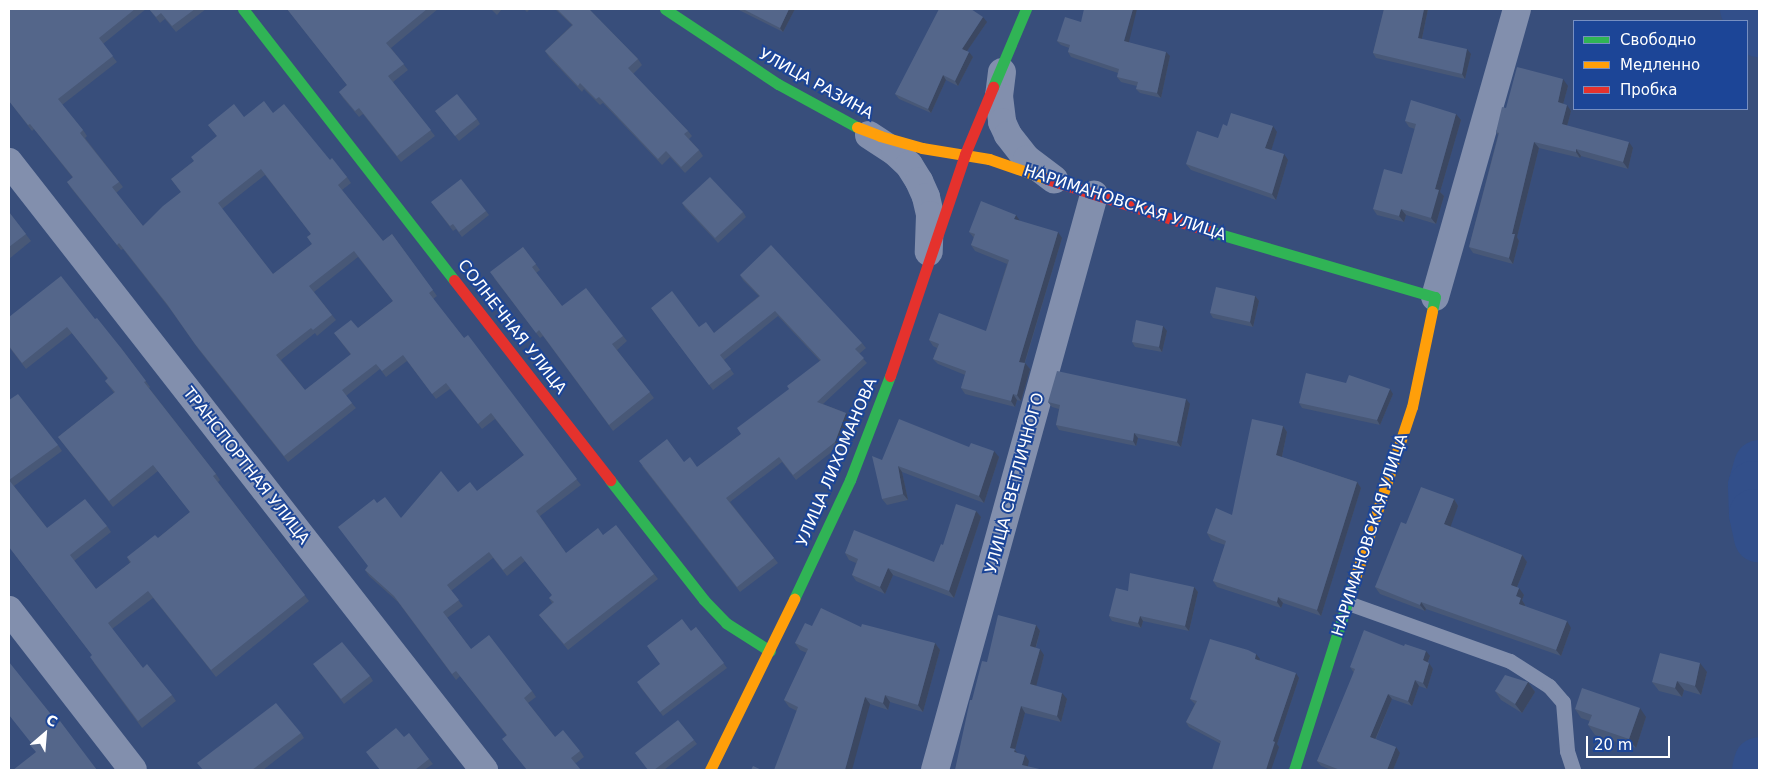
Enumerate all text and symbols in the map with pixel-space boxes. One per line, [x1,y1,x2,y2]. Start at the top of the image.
legend [1573,20,1748,110]
text: Свободно [1620,31,1696,49]
street label: УЛИЦА РАЗИНА [755,45,877,123]
text: Медленно [1620,56,1700,74]
text: Пробка [1620,81,1677,99]
street label: НАРИМАНОВСКАЯ УЛИЦА [1021,161,1229,245]
street label: СОЛНЕЧНАЯ УЛИЦА [454,256,570,398]
street label: УЛИЦА ЛИХОМАНОВА [793,375,881,549]
street label: ТРАНСПОРТНАЯ УЛИЦА [179,384,313,548]
street label: УЛИЦА СВЕТЛИЧНОГО [982,391,1048,575]
street label: НАРИМАНОВСКАЯ УЛИЦА [1328,431,1412,639]
north arrow [20,709,70,759]
text: С [44,711,60,730]
scale bar [1588,726,1672,758]
text: 20 m [1594,736,1632,754]

